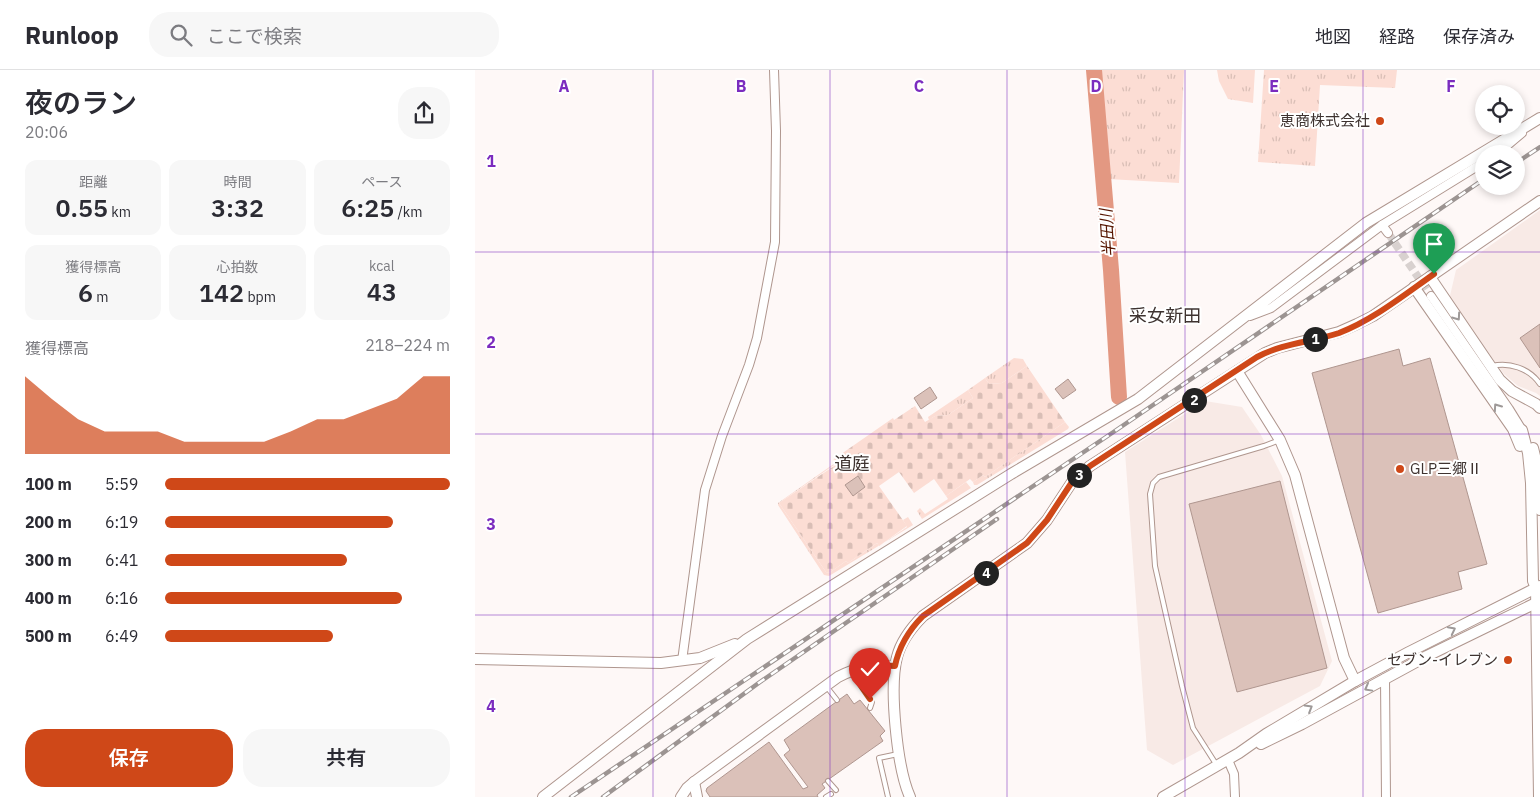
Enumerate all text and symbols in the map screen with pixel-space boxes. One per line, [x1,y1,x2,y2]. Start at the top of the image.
search box [149,12,499,57]
text: Runloop [25,19,119,51]
icon: search [167,21,195,49]
text: ここで検索 [207,24,302,48]
text: 地図 [1315,25,1351,48]
text: 経路 [1379,25,1415,48]
text: 保存済み [1443,25,1515,48]
text: A [559,76,570,96]
text: B [736,76,747,96]
text: C [914,76,924,96]
text: D [1090,76,1102,96]
text: E [1269,76,1279,96]
text: F [1446,76,1456,96]
text: 夜のラン [25,84,137,121]
map controls [1475,85,1525,195]
button: locate [1475,85,1525,135]
button: share [398,87,450,139]
place label: 恵商株式会社 [1280,111,1370,130]
marker: 恵商株式会社 [1374,115,1386,127]
text: 20:06 [25,122,68,142]
button: layers [1475,145,1525,195]
text: 1 [486,151,496,171]
text: 距離 [79,173,107,191]
text: 時間 [223,173,251,191]
text: ペース [361,173,402,191]
text: 0.55 [55,191,108,224]
text: 3:32 [211,191,264,224]
text: 6:25 [341,191,394,224]
text: km [108,203,131,221]
text: /km [394,203,422,221]
water label: 半田川 [1095,206,1119,258]
pin [1413,223,1455,274]
icon: arrive [1420,230,1448,258]
text: kcal [369,257,395,275]
text: 獲得標高 [65,258,121,276]
text: 心拍数 [216,258,258,276]
text: 43 [367,275,397,308]
text: 6 [78,276,93,309]
text: 142 [199,276,244,309]
text: m [93,288,108,306]
text: bpm [244,288,276,306]
district label: 采女新田 [1129,304,1201,327]
one-way arrow [1451,311,1460,321]
pin: 1 [1303,326,1327,352]
text: 1 [1311,330,1320,348]
text: 2 [486,332,496,352]
text: 218–224 m [365,335,450,355]
text: 獲得標高 [25,338,89,358]
pin: 2 [1181,388,1207,412]
text: 2 [1190,391,1199,409]
one-way arrow [1494,404,1503,413]
district label: 道庭 [834,452,870,475]
place label: GLP三郷Ⅱ [1410,459,1482,478]
pin: 3 [1067,462,1091,488]
marker: GLP三郷Ⅱ [1394,463,1406,475]
text: 3 [1075,466,1084,484]
text: 100 m [25,474,72,494]
text: 5:59 [105,474,138,494]
text: 200 m [25,512,72,532]
text: 6:19 [105,512,138,532]
text: 3 [486,514,496,534]
text: 300 m [25,550,72,570]
text: 6:41 [105,550,138,570]
pin: 4 [973,560,999,586]
text: 4 [982,564,991,582]
text: 400 m [25,588,72,608]
text: 6:16 [105,588,138,608]
text: 500 m [25,626,72,646]
text: 6:49 [105,626,138,646]
one-way arrow [1447,626,1456,636]
pin [849,648,891,699]
place label: セブン-イレブン [1387,650,1498,669]
marker: セブン-イレブン [1502,654,1514,666]
icon: check [856,655,884,683]
one-way arrow [1364,682,1373,692]
text: 4 [486,696,496,716]
one-way arrow [1304,705,1313,715]
button: 保存 [25,729,233,787]
button: 共有 [243,729,450,787]

